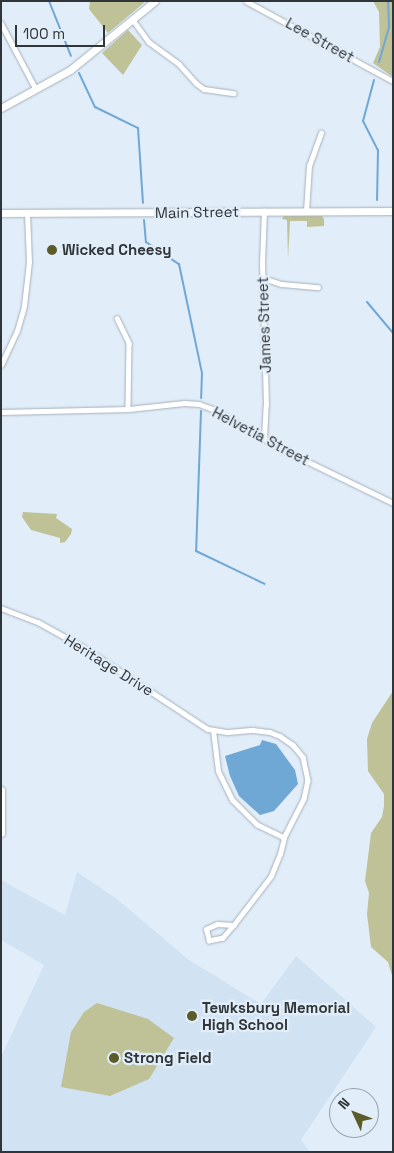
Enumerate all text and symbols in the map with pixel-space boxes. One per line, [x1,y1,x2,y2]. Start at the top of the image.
street label: Lee Street [283,14,357,66]
scale bar [18,15,108,47]
text: 100 m [23,24,65,43]
street label: Main Street [155,202,239,222]
place label: Wicked Cheesy [62,241,172,259]
marker: Wicked Cheesy [46,244,58,256]
street label: James Street [253,276,275,374]
street label: Helvetia Street [209,403,313,469]
street label: Heritage Drive [61,630,157,700]
place label: Tewksbury Memorial High School [202,998,350,1033]
marker: Tewksbury Memorial High School [186,1010,198,1022]
place label: Strong Field [124,1049,212,1067]
marker: Strong Field [108,1052,120,1064]
north arrow [329,1088,379,1138]
text: N [334,1094,354,1113]

